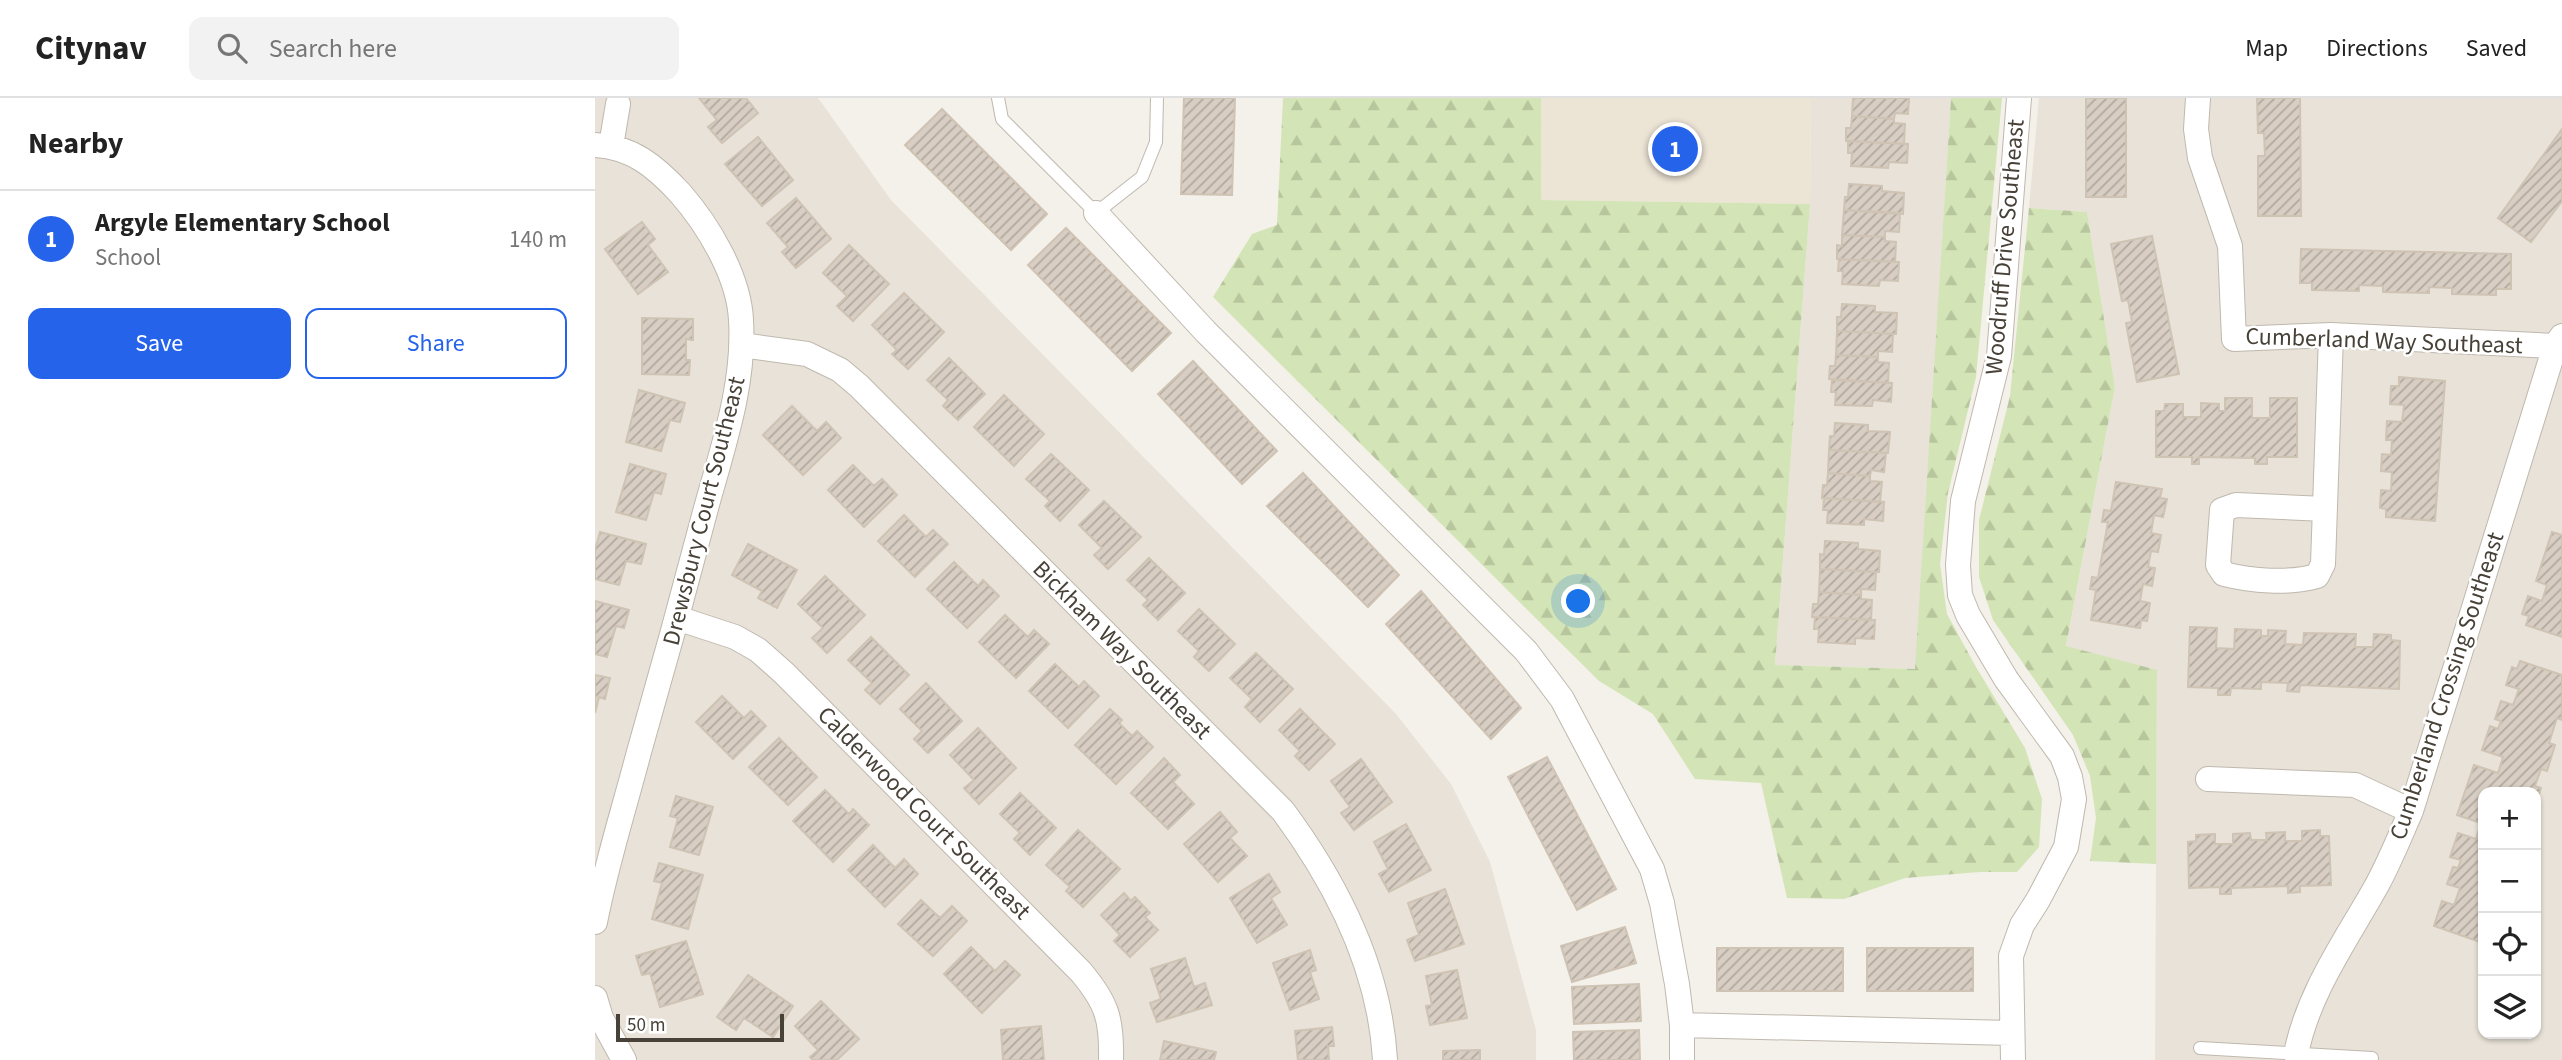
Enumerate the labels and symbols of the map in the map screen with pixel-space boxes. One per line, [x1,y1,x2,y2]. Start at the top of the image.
street label: Woodruff Drive Southeast [1976,118,2034,376]
pin: 1 [1652,123,1698,175]
street label: Cumberland Way Southeast [2245,319,2523,363]
street label: Drewsbury Court Southeast [654,373,754,649]
street label: Cumberland Crossing Southeast [2381,528,2513,844]
street label: Bickham Way Southeast [1025,553,1219,747]
your location [1561,584,1595,618]
street label: Calderwood Court Southeast [809,698,1039,928]
scale bar [616,1011,784,1043]

